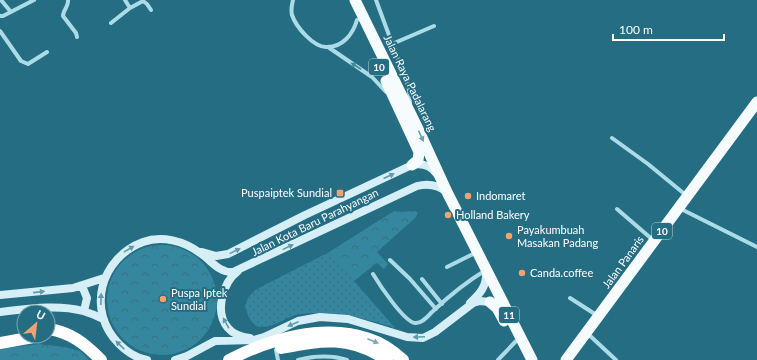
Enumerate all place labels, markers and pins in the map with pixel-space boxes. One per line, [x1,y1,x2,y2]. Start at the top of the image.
place label: Puspaiptek Sundial [241,186,332,199]
marker: Puspaiptek Sundial [335,188,345,198]
place label: Indomaret [476,189,526,202]
marker: Indomaret [463,191,473,201]
place label: Holland Bakery [456,208,530,221]
marker: Holland Bakery [443,210,453,220]
place label: Payakumbuah Masakan Padang [517,223,598,249]
marker: Payakumbuah Masakan Padang [504,231,514,241]
place label: Canda.coffee [530,266,593,279]
marker: Canda.coffee [517,268,527,278]
place label: Puspa Iptek Sundial [171,286,228,312]
marker: Puspa Iptek Sundial [158,294,168,304]

